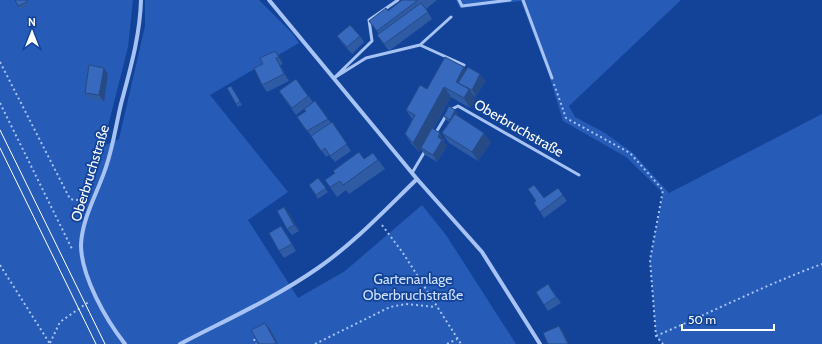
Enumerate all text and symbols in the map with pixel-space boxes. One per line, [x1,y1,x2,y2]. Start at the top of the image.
north arrow [12,12,52,52]
text: N [28,15,36,29]
street label: Oberbruchstraße [471,95,567,161]
street label: Oberbruchstraße [67,122,113,224]
park label: Gartenanlage Oberbruchstraße [363,270,463,304]
scale bar [682,306,774,332]
text: 50 m [688,312,716,327]

